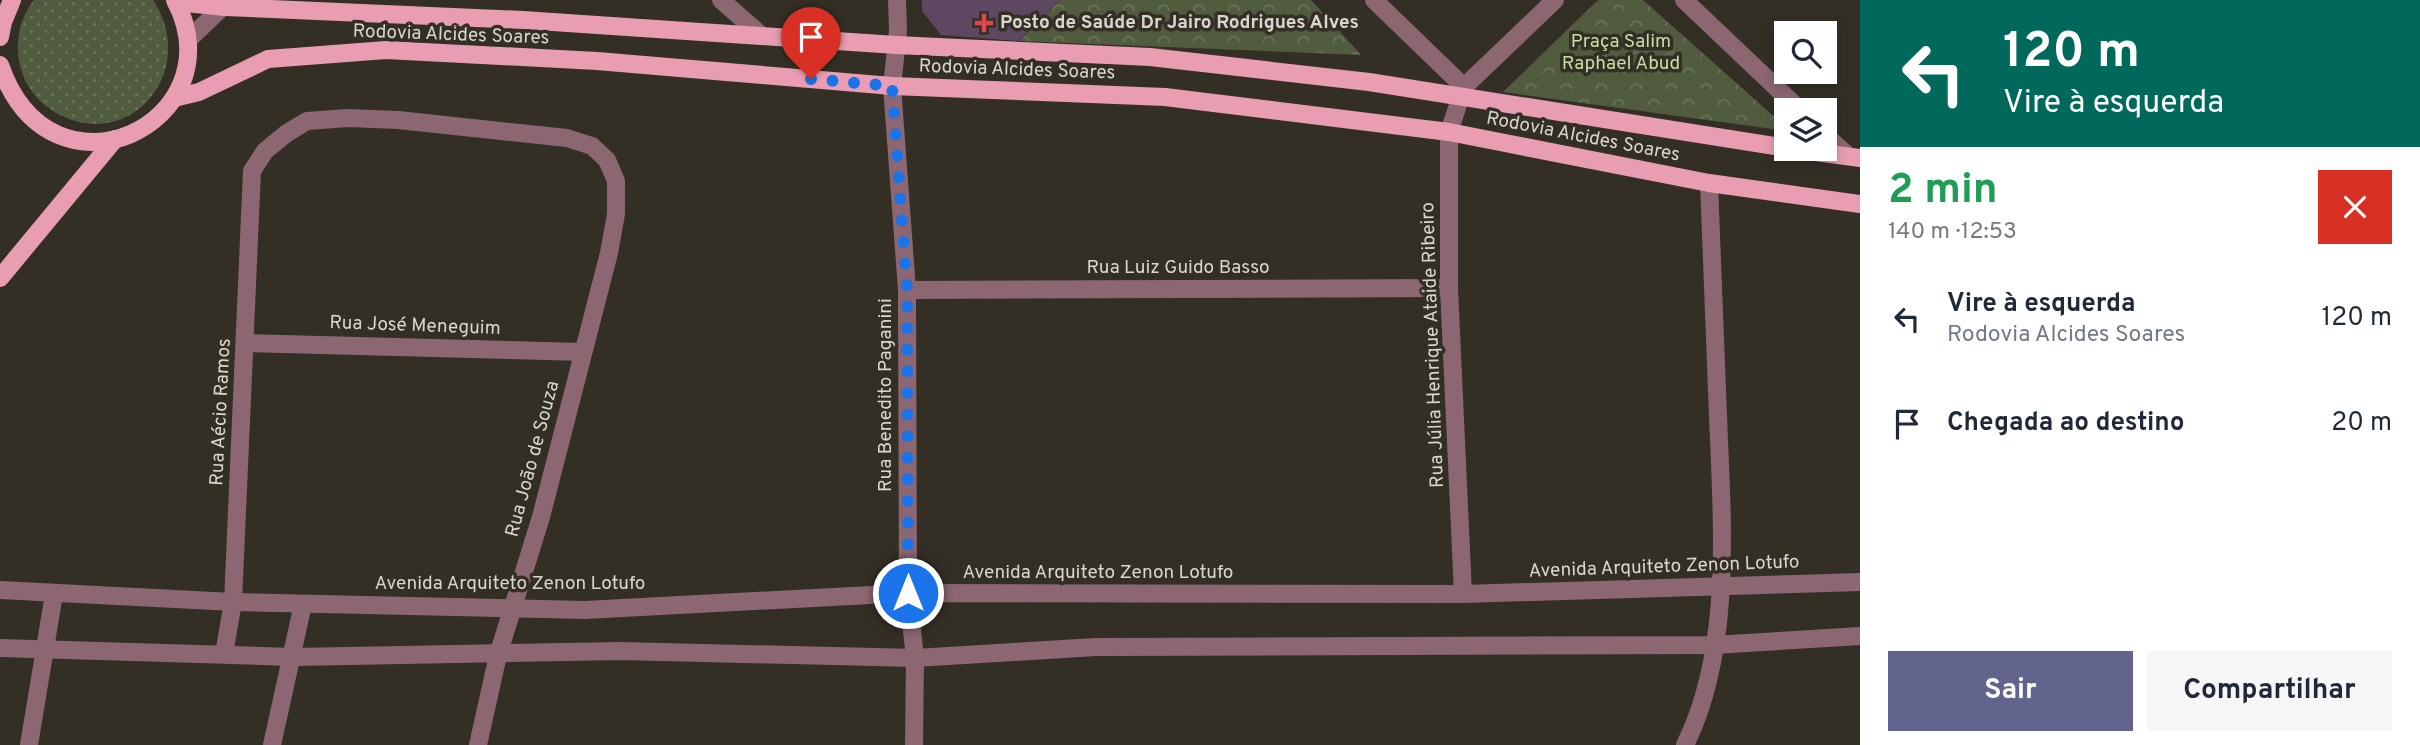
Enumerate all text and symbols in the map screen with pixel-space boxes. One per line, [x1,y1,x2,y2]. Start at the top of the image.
pin [781,7,841,79]
place label: Posto de Saúde Dr Jairo Rodrigues Alves [1000,11,1359,35]
marker: Posto de Saúde Dr Jairo Rodrigues Alves [974,13,994,33]
icon: arrive [792,18,830,56]
street label: Rodovia Alcides Soares [352,20,550,50]
map controls [1774,21,1837,161]
button: search [1774,21,1837,84]
text: 120 m [2003,23,2140,85]
icon: left [1888,28,1979,119]
park label: Praça Salim Raphael Abud [1562,30,1680,76]
street label: Rodovia Alcides Soares [918,55,1116,85]
text: Vire à esquerda [2003,84,2224,124]
button: layers [1774,98,1837,161]
street label: Rodovia Alcides Soares [1484,106,1682,168]
text: 2 min [1888,165,1998,218]
button: close [2318,170,2392,244]
street label: Rua Júlia Henrique Ataide Ribeiro [1416,202,1450,488]
text: 140 m · 12:53 [1888,218,2017,247]
street label: Rua Luiz Guido Basso [1086,256,1270,280]
text: Vire à esquerda [1947,288,2135,321]
street label: Rua Benedito Paganini [874,298,898,492]
icon: left [1888,300,1926,338]
text: 120 m [2322,302,2392,335]
street label: Rua José Meneguim [329,311,501,341]
text: Rodovia Alcides Soares [1947,321,2185,350]
street label: Rua Aécio Ramos [205,338,237,486]
street label: Rua João de Souza [501,378,565,540]
icon: arrive [1888,405,1926,443]
text: Chegada ao destino [1947,407,2184,440]
text: 20 m [2331,407,2392,440]
street label: Avenida Arquiteto Zenon Lotufo [1528,550,1800,584]
position arrow [871,556,945,630]
street label: Avenida Arquiteto Zenon Lotufo [963,561,1233,585]
street label: Avenida Arquiteto Zenon Lotufo [375,572,645,596]
button: Sair [1888,651,2133,731]
button: Compartilhar [2147,651,2392,731]

